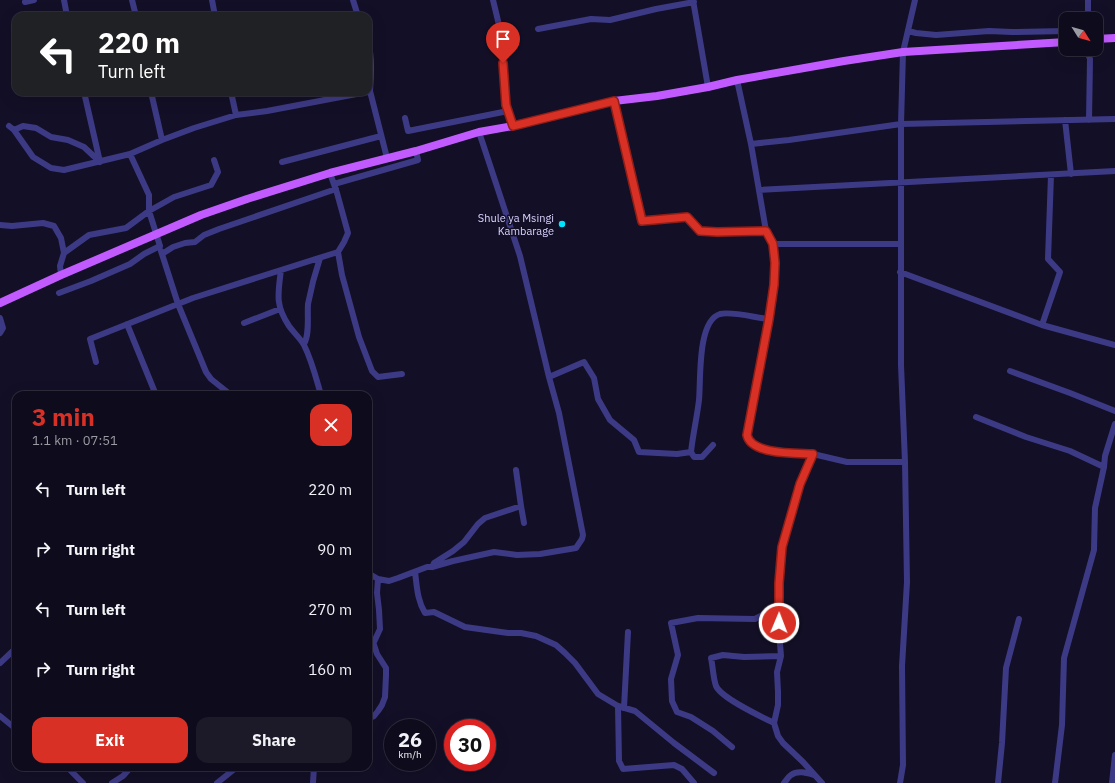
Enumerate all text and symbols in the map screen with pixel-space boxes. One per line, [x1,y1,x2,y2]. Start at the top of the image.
north arrow [1059,12,1103,56]
map controls [1059,12,1103,56]
pin [486,22,520,63]
text: 220 m [98,24,180,61]
icon: left [32,28,84,80]
icon: arrive [492,28,514,50]
text: Turn left [98,60,166,83]
place label: Shule ya Msingi Kambarage [478,211,554,238]
marker: Shule ya Msingi Kambarage [557,219,567,229]
text: 3 min [32,401,95,433]
button: close [310,404,352,446]
text: 1.1 km · 07:51 [32,432,118,449]
icon: left [32,478,54,500]
text: Turn left [66,480,126,499]
text: 220 m [308,480,352,499]
icon: right [32,538,54,560]
text: Turn right [66,540,135,559]
text: 90 m [317,540,352,559]
icon: left [32,598,54,620]
text: Turn left [66,600,126,619]
text: 270 m [308,600,352,619]
position arrow [758,602,800,644]
icon: right [32,658,54,680]
text: Turn right [66,660,135,679]
text: 160 m [308,660,352,679]
button: Exit [32,717,188,763]
button: Share [196,717,352,763]
speed limit sign: 30 [444,719,496,771]
text: 26 [398,726,422,753]
text: km/h [398,748,422,761]

